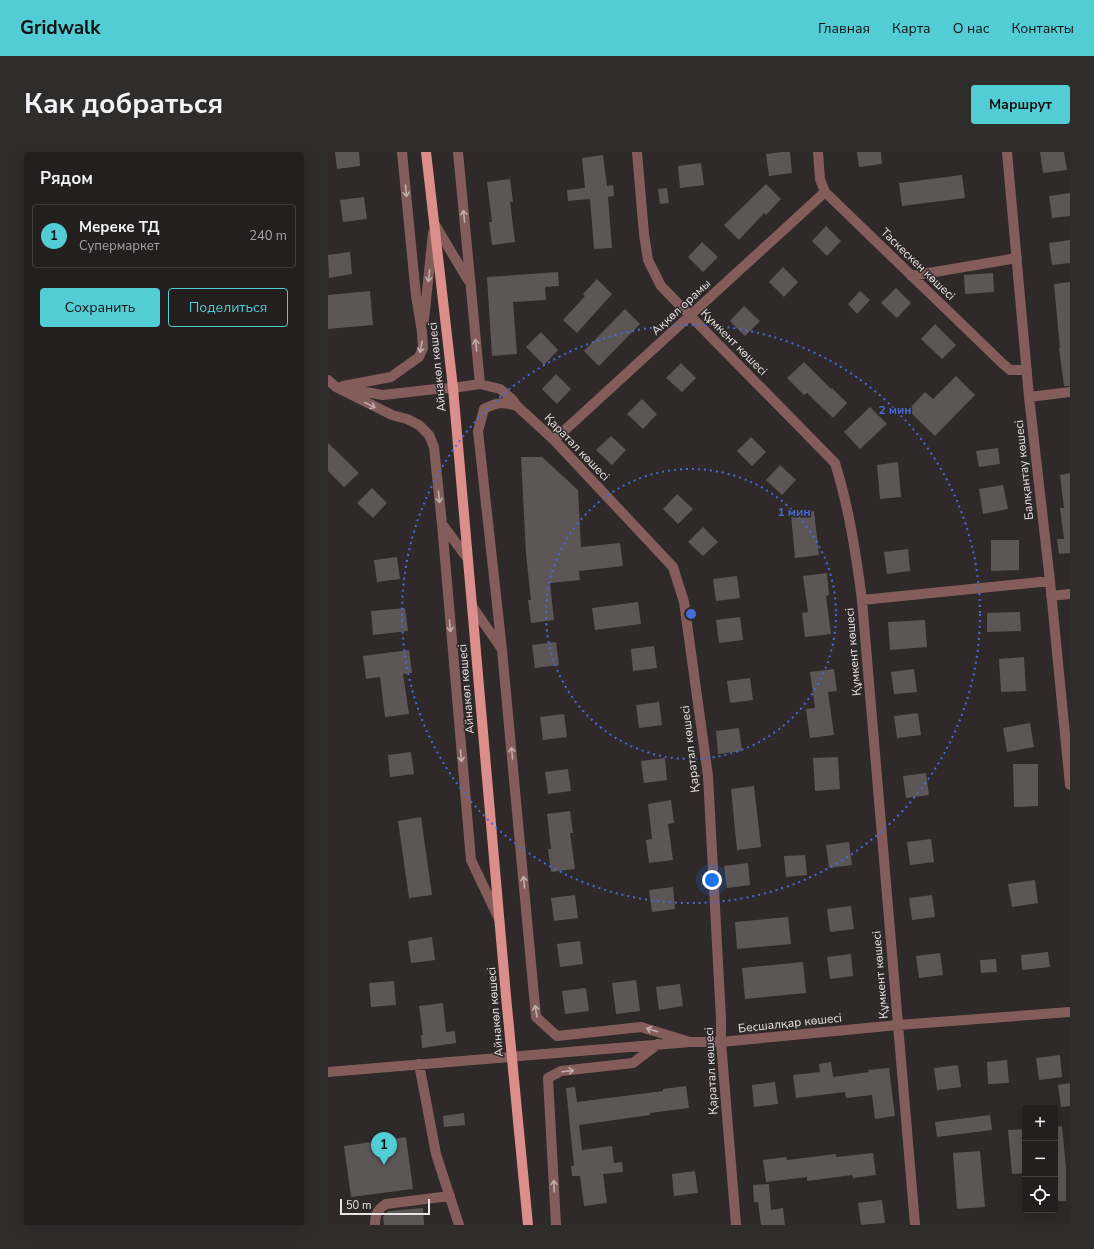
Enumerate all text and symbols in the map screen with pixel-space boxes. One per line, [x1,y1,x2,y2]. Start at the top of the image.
text: Gridwalk [20,15,100,41]
text: Главная [818,19,870,38]
text: Карта [892,19,931,38]
text: О нас [953,19,989,38]
text: Контакты [1011,19,1074,38]
text: Как добраться [24,85,223,123]
button: Маршрут [971,85,1070,124]
text: Рядом [40,167,93,190]
one-way arrow [402,184,410,197]
one-way arrow [460,210,468,223]
text: Мереке ТД [79,217,159,237]
street label: Таскескен көшесі [877,224,959,304]
text: 1 [50,227,58,245]
text: 240 m [249,227,287,245]
text: Супермаркет [79,237,160,255]
one-way arrow [425,269,432,282]
street label: Ақкөл орамы [648,275,714,339]
button: Сохранить [40,288,160,327]
button: Поделиться [168,288,288,327]
street label: Құмкент көшесі [697,305,771,379]
street label: Айнакөл көшесі [424,321,450,413]
one-way arrow [473,339,480,352]
one-way arrow [417,341,425,354]
one-way arrow [364,401,376,409]
text: 2 мин [878,402,912,418]
street label: Қаратал көшесі [541,410,613,484]
street label: Балқантау көшесі [1011,419,1037,521]
one-way arrow [435,490,442,503]
text: 1 мин [777,504,811,520]
centre of rings [684,607,698,621]
street label: Құмкент көшесі [841,607,865,697]
one-way arrow [447,619,454,632]
street label: Айнакөл көшесі [454,643,478,735]
street label: Қаратал көшесі [677,704,703,793]
one-way arrow [508,747,515,760]
one-way arrow [458,749,465,762]
your location [702,870,722,890]
one-way arrow [520,876,528,889]
street label: Құмкент көшесі [868,930,892,1020]
street label: Айнакөл көшесі [483,966,507,1058]
one-way arrow [532,1005,540,1018]
street label: Бесшалқар көшесі [737,1010,843,1036]
one-way arrow [646,1026,659,1033]
street label: Қаратал көшесі [701,1027,721,1115]
one-way arrow [561,1067,574,1074]
map controls [1022,1105,1058,1213]
button: + [1022,1105,1058,1141]
pin: 1 [371,1132,397,1165]
button: − [1022,1141,1058,1177]
button: locate [1022,1177,1058,1213]
one-way arrow [551,1180,558,1193]
scale bar [340,1197,430,1216]
text: 50 m [346,1198,371,1213]

